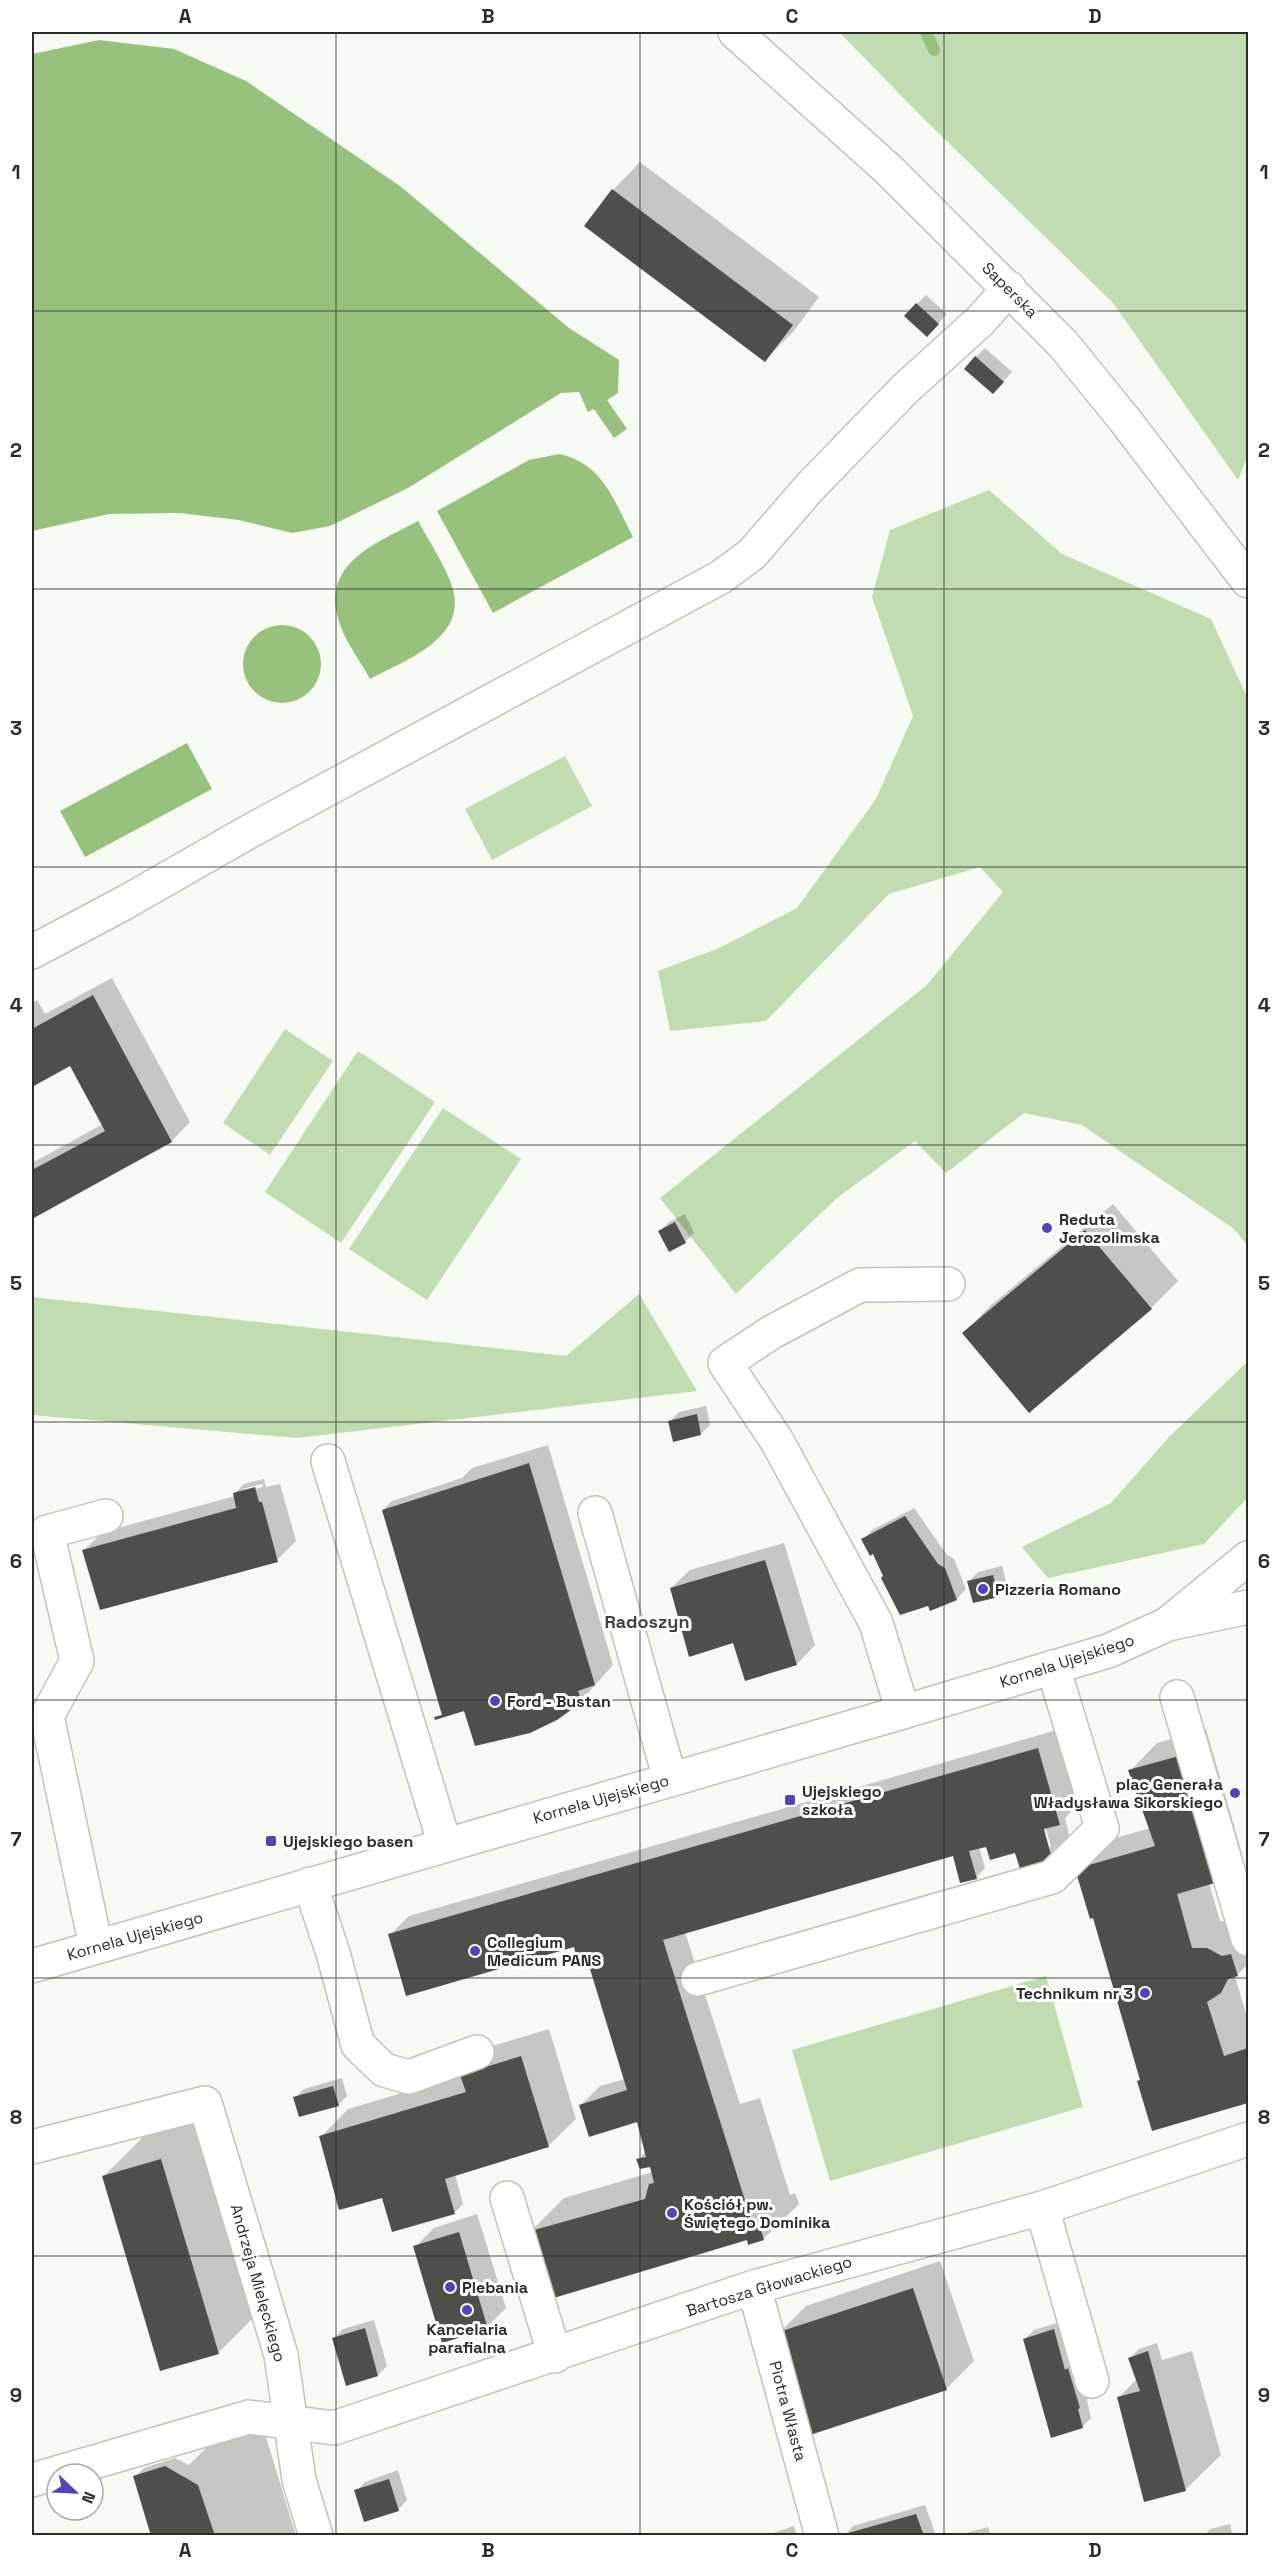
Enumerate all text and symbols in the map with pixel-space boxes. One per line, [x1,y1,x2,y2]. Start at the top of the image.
text: A [179,3,192,29]
text: B [481,3,495,29]
text: C [786,3,799,29]
text: D [1088,3,1102,29]
text: 1 [11,159,21,185]
text: 1 [1259,159,1269,185]
street label: Saperska [978,258,1042,322]
text: 2 [10,437,22,463]
text: 2 [1258,437,1270,463]
text: 3 [10,715,22,741]
text: 3 [1258,715,1270,741]
text: 4 [10,992,23,1018]
text: 4 [1258,992,1271,1018]
place label: Reduta Jerozolimska [1059,1209,1160,1248]
marker: Reduta Jerozolimska [1040,1221,1054,1235]
text: 5 [10,1270,22,1296]
text: 5 [1258,1270,1270,1296]
text: 6 [10,1548,22,1574]
text: 6 [1258,1548,1270,1574]
place label: Pizzeria Romano [995,1579,1121,1600]
marker: Pizzeria Romano [976,1582,990,1596]
district label: Radoszyn [604,1610,690,1633]
street label: Kornela Ujejskiego [997,1629,1137,1693]
place label: Ford - Bustan [507,1691,611,1712]
marker: Ford - Bustan [488,1694,502,1708]
street label: Kornela Ujejskiego [531,1770,671,1828]
place label: plac Generała Władysława Sikorskiego [1033,1774,1223,1813]
place label: Ujejskiego szkoła [802,1781,882,1820]
marker: plac Generała Władysława Sikorskiego [1228,1786,1242,1800]
marker: Ujejskiego szkoła [783,1793,797,1807]
text: 7 [10,1826,22,1852]
text: 7 [1258,1826,1270,1852]
place label: Ujejskiego basen [283,1831,413,1852]
marker: Ujejskiego basen [264,1834,278,1848]
street label: Kornela Ujejskiego [65,1907,205,1965]
place label: Collegium Medicum PANS [487,1932,601,1971]
marker: Collegium Medicum PANS [468,1944,482,1958]
place label: Technikum nr 3 [1016,1983,1133,2004]
marker: Technikum nr 3 [1138,1986,1152,2000]
text: 8 [10,2104,22,2130]
text: 8 [1258,2104,1270,2130]
place label: Kościół pw. Świętego Dominika [684,2194,830,2233]
street label: Andrzeja Mielęckiego [225,2202,291,2364]
marker: Kościół pw. Świętego Dominika [665,2206,679,2220]
street label: Bartosza Głowackiego [684,2251,854,2321]
place label: Plebania [462,2277,528,2298]
marker: Plebania [443,2280,457,2294]
marker: Kancelaria parafialna [460,2303,474,2317]
place label: Kancelaria parafialna [426,2319,508,2358]
street label: Piotra Własta [765,2358,811,2464]
text: 9 [10,2382,22,2408]
text: 9 [1258,2382,1270,2408]
north arrow [45,2462,105,2522]
text: N [77,2489,100,2507]
text: A [179,2537,192,2563]
text: B [481,2537,495,2563]
text: C [786,2537,799,2563]
text: D [1088,2537,1102,2563]

